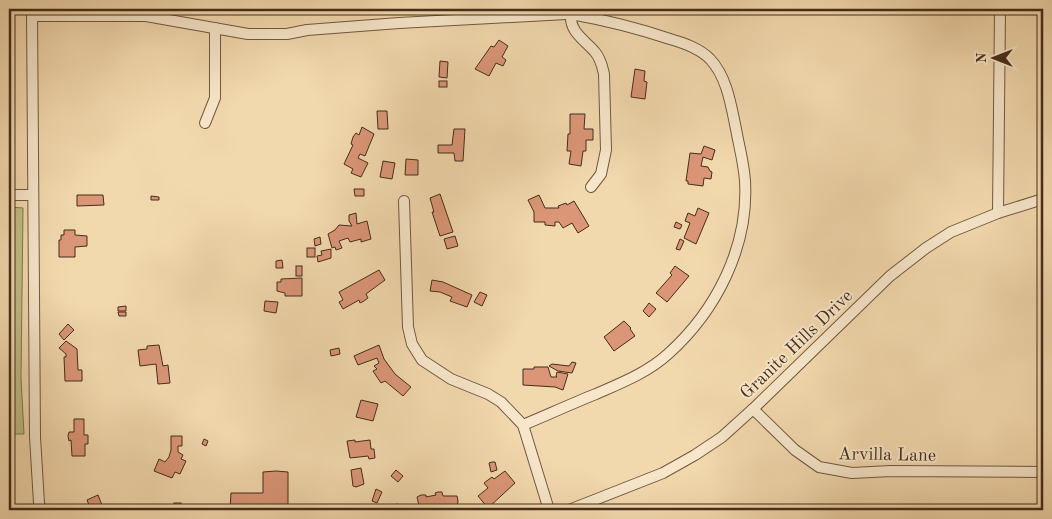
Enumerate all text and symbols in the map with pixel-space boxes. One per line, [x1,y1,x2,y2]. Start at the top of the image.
north arrow [970,32,1020,82]
text: N [975,52,989,63]
street label: Granite Hills Drive [737,287,856,403]
street label: Arvilla Lane [838,445,936,465]

